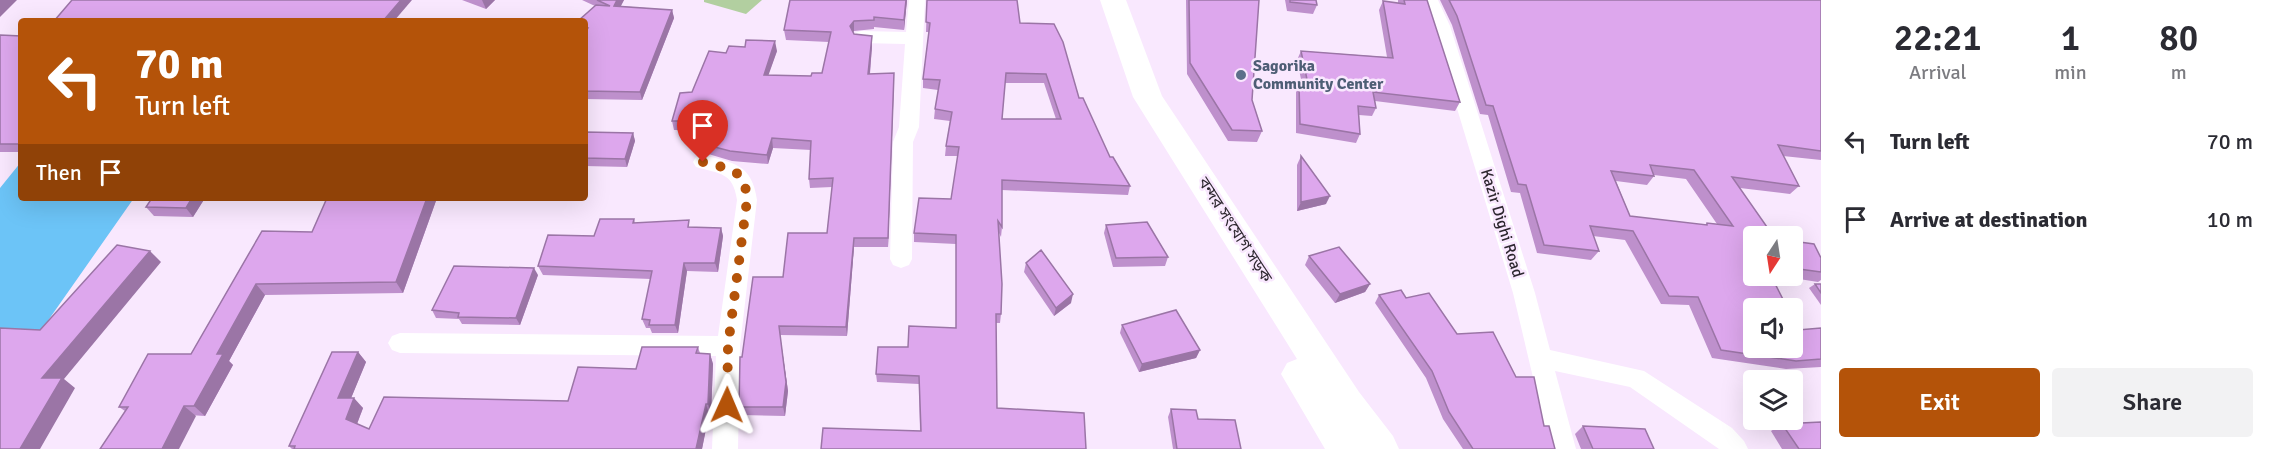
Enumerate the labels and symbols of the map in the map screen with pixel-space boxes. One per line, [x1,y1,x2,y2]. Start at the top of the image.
place label: Sagorika Community Center [1253,56,1384,94]
marker: Sagorika Community Center [1234,68,1248,82]
pin [677,100,728,162]
street label: Kazir Dighi Road [1476,166,1528,280]
street label: বন্দর সংযোগ সড়ক [1193,173,1277,287]
north arrow [1743,226,1803,286]
position arrow [695,373,759,437]

